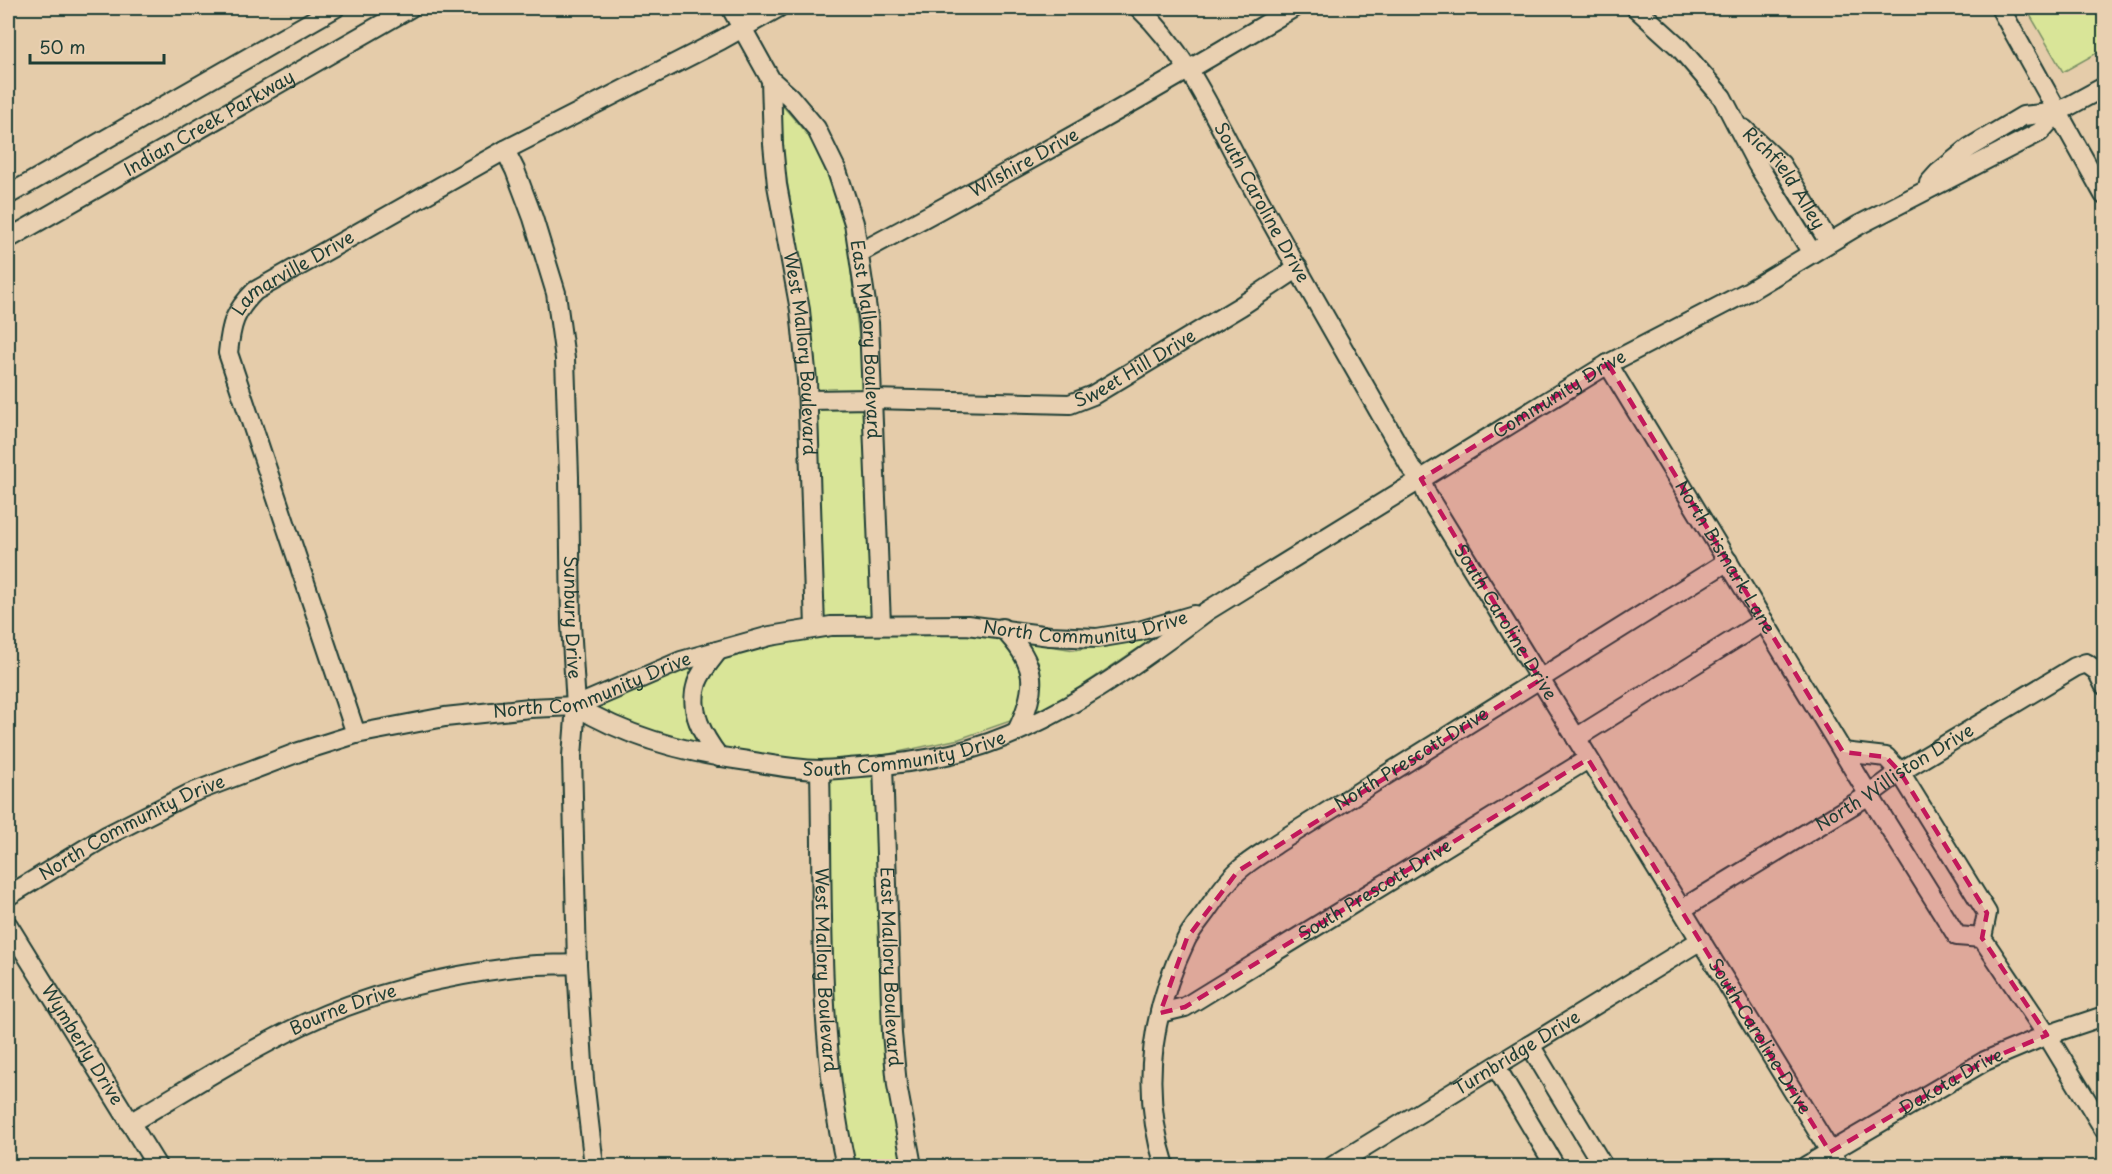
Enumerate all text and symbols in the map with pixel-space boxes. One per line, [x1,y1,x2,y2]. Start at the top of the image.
scale bar [30,27,164,65]
text: 50 m [39,33,86,60]
street label: Indian Creek Parkway [118,62,299,182]
street label: South Caroline Drive [1208,117,1318,287]
street label: Wilshire Drive [964,120,1083,203]
street label: Richfield Alley [1737,120,1833,234]
street label: Lamarville Drive [224,223,359,320]
street label: East Mallory Boulevard [845,238,889,439]
street label: West Mallory Boulevard [778,250,824,456]
street label: Sweet Hill Drive [1069,321,1200,413]
street label: Community Drive [1487,342,1630,444]
street label: North Bismark Lane [1669,474,1783,639]
street label: South Caroline Drive [1448,538,1565,705]
street label: Sunbury Drive [558,555,589,680]
street label: North Community Drive [982,603,1190,650]
street label: North Community Drive [492,644,694,724]
street label: North Prescott Drive [1328,699,1493,816]
street label: North Williston Drive [1809,716,1978,837]
street label: South Community Drive [802,723,1009,782]
street label: North Community Drive [33,767,228,886]
street label: South Prescott Drive [1292,831,1456,946]
street label: East Mallory Boulevard [874,866,910,1068]
street label: West Mallory Boulevard [809,867,845,1073]
street label: South Caroline Drive [1703,953,1819,1119]
street label: Bourne Drive [284,976,399,1041]
street label: Wymberly Drive [36,979,131,1110]
street label: Turnbridge Drive [1448,1002,1585,1101]
street label: Dakota Drive [1893,1040,2007,1121]

